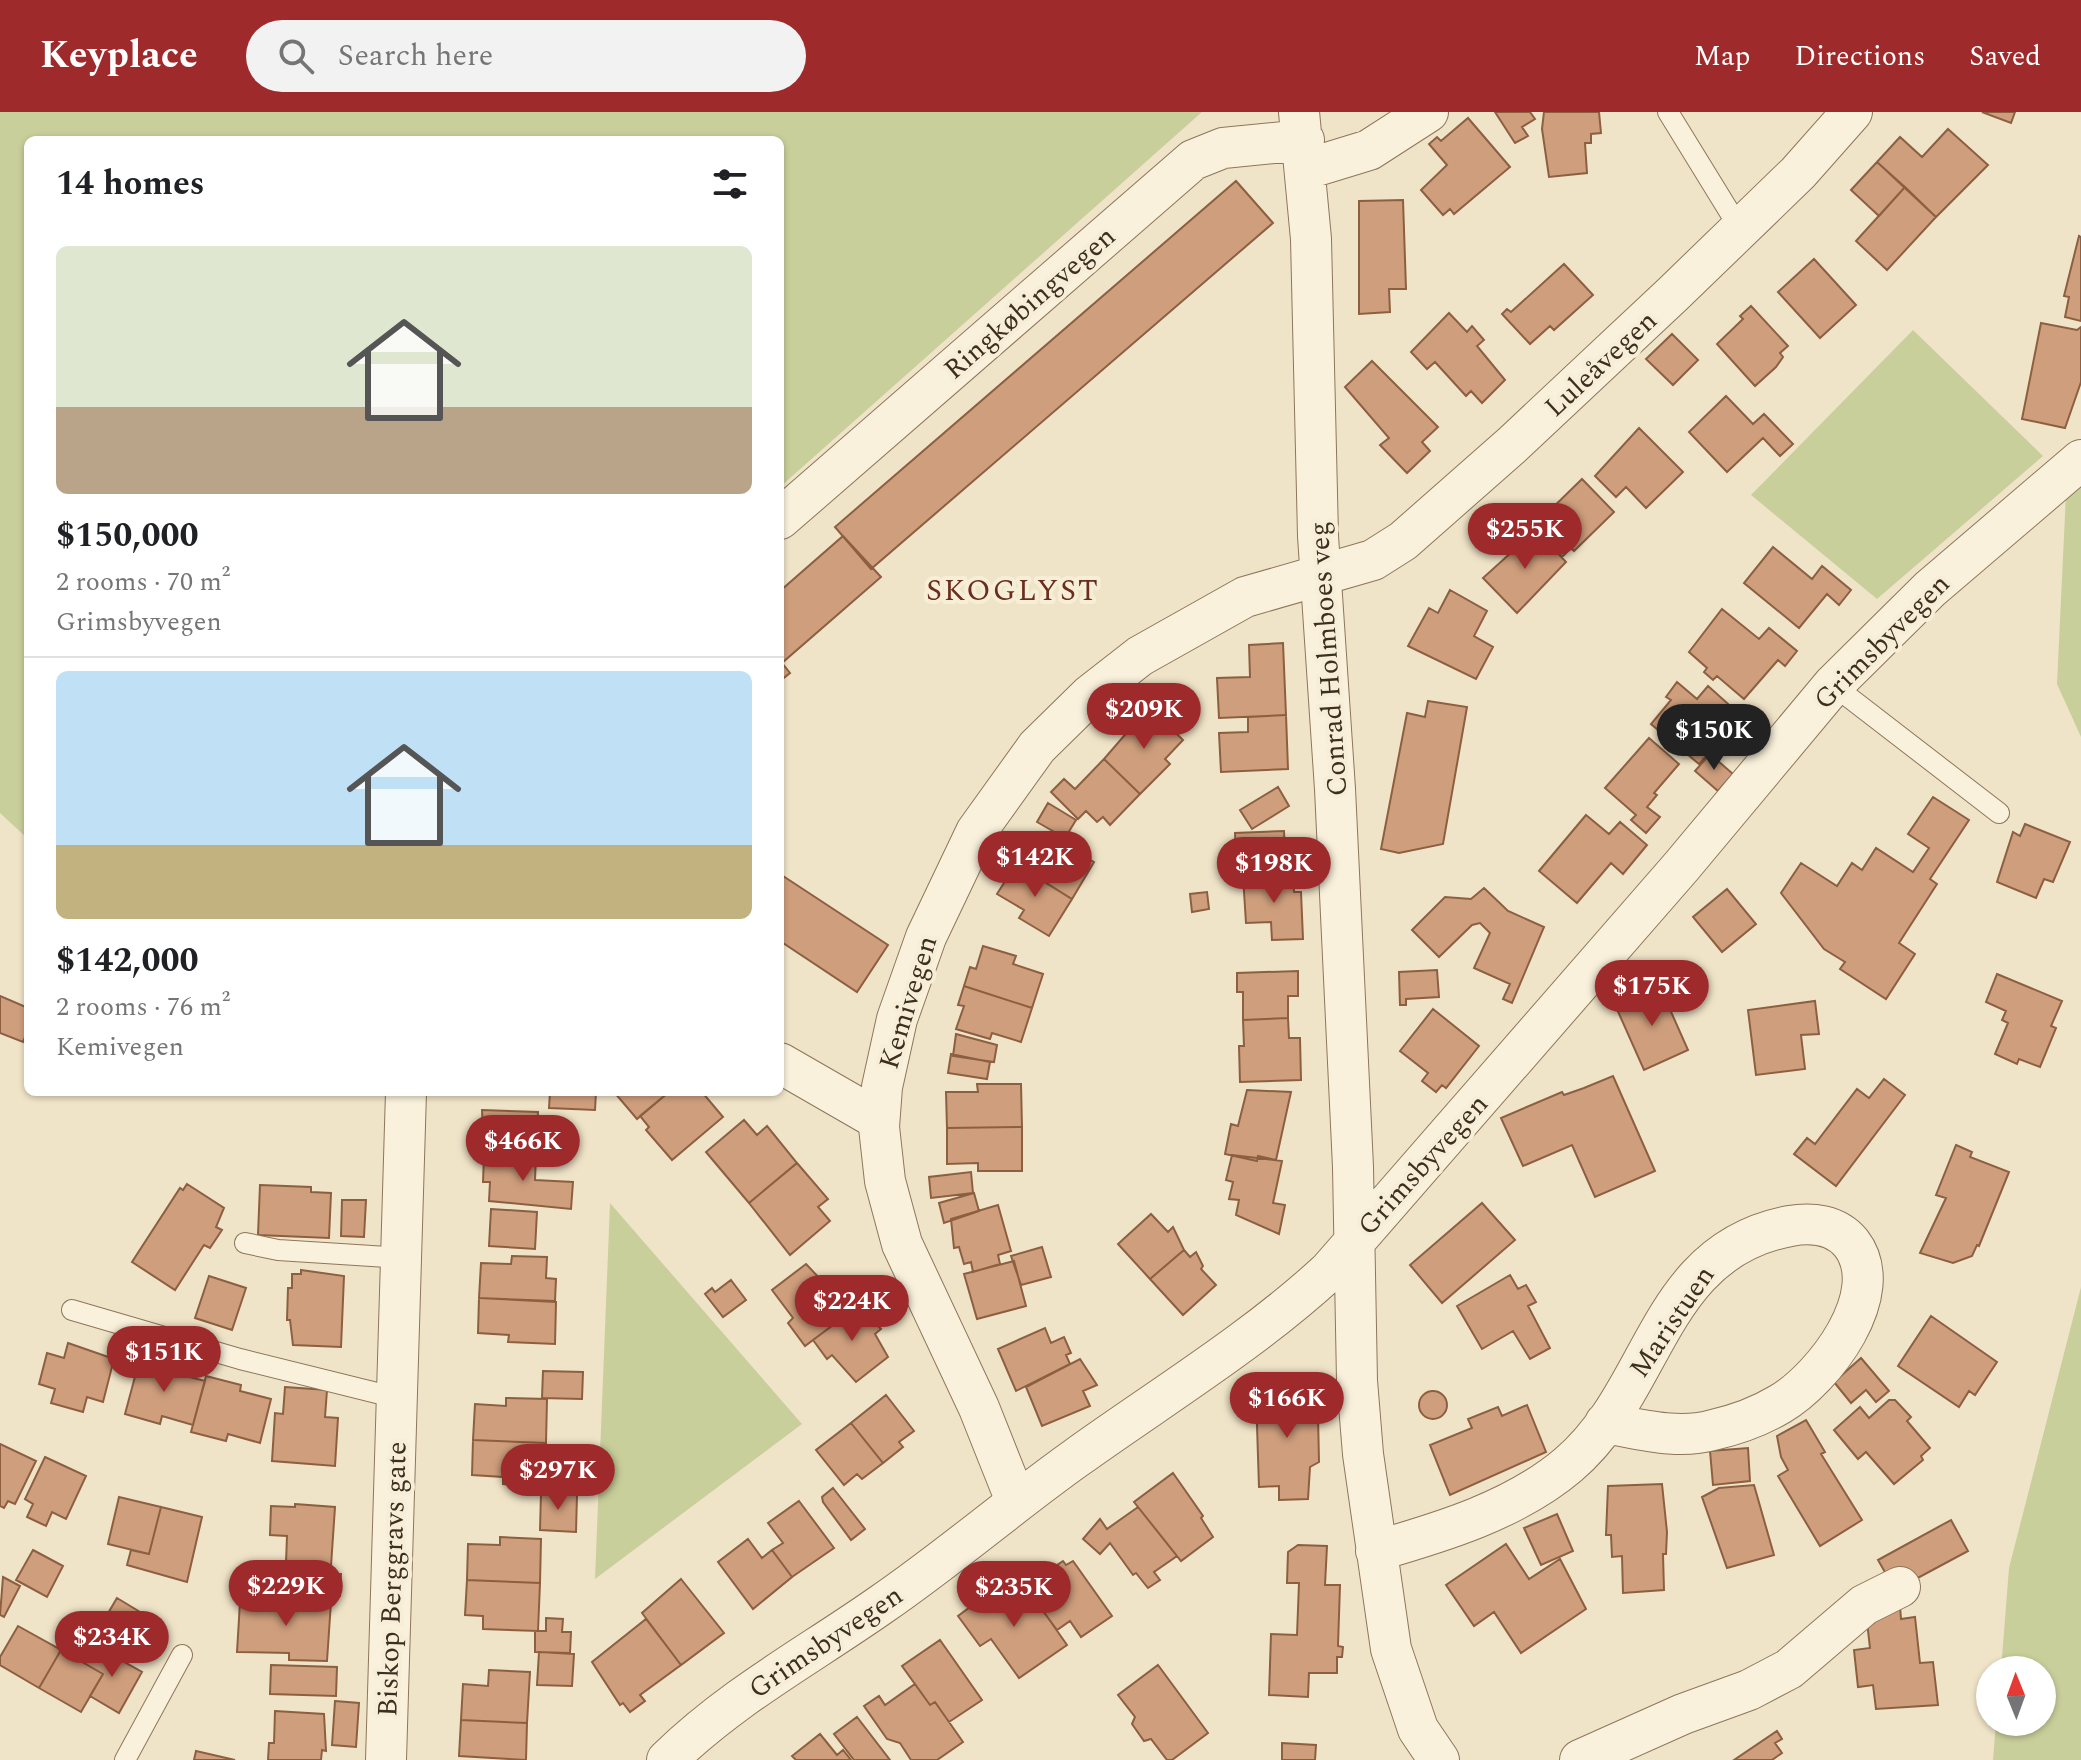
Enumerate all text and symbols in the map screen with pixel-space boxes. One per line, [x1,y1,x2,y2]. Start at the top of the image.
search box [246,20,806,92]
text: Keyplace [40,27,198,85]
text: Search here [338,33,493,79]
icon: search [274,34,318,78]
text: Map [1694,35,1751,78]
text: Directions [1795,35,1925,78]
text: Saved [1969,35,2041,78]
text: 14 homes [56,158,205,210]
icon: filters [708,162,752,206]
street label: Ringkøbingvegen [934,216,1126,390]
icon: home [332,298,476,442]
street label: Luleåvegen [1535,300,1667,428]
pin: $255K [1469,503,1581,571]
text: $255K [1486,509,1564,549]
text: $150,000 [56,510,199,562]
street label: Conrad Holmboes veg [1297,520,1360,798]
text: 2 rooms · 70 m² [56,562,230,602]
street label: Grimsbyvegen [1804,564,1960,720]
district label: SKOGLYST [926,568,1100,614]
text: Grimsbyvegen [56,602,222,642]
pin: $209K [1088,683,1200,751]
text: $209K [1105,689,1183,729]
pin: $150K [1658,704,1770,772]
text: $150K [1675,710,1753,750]
icon: home [332,723,476,867]
pin: $142K [979,831,1091,899]
text: $142K [996,837,1074,877]
pin: $198K [1218,837,1330,905]
text: $198K [1235,843,1313,883]
street label: Kemivegen [868,930,949,1075]
text: $142,000 [56,935,199,987]
pin: $175K [1596,960,1708,1028]
text: $175K [1613,966,1691,1006]
text: 2 rooms · 76 m² [56,987,230,1027]
text: Kemivegen [56,1027,184,1067]
street label: Grimsbyvegen [1348,1084,1499,1246]
pin: $466K [467,1115,579,1183]
text: $466K [484,1121,562,1161]
street label: Maristuen [1619,1257,1726,1387]
pin: $224K [796,1275,908,1343]
text: $224K [813,1281,891,1321]
pin: $151K [108,1326,220,1394]
text: $151K [125,1332,203,1372]
pin: $166K [1231,1372,1343,1440]
text: $166K [1248,1378,1326,1418]
street label: Biskop Berggravs gate [366,1441,419,1717]
pin: $297K [502,1444,614,1512]
text: $297K [519,1450,597,1490]
pin: $229K [230,1560,342,1628]
pin: $235K [958,1561,1070,1629]
text: $229K [247,1566,325,1606]
text: $235K [975,1567,1053,1607]
street label: Grimsbyvegen [740,1575,912,1710]
pin: $234K [56,1611,168,1679]
text: $234K [73,1617,151,1657]
north arrow [1976,1656,2056,1736]
map controls [1976,1656,2056,1736]

